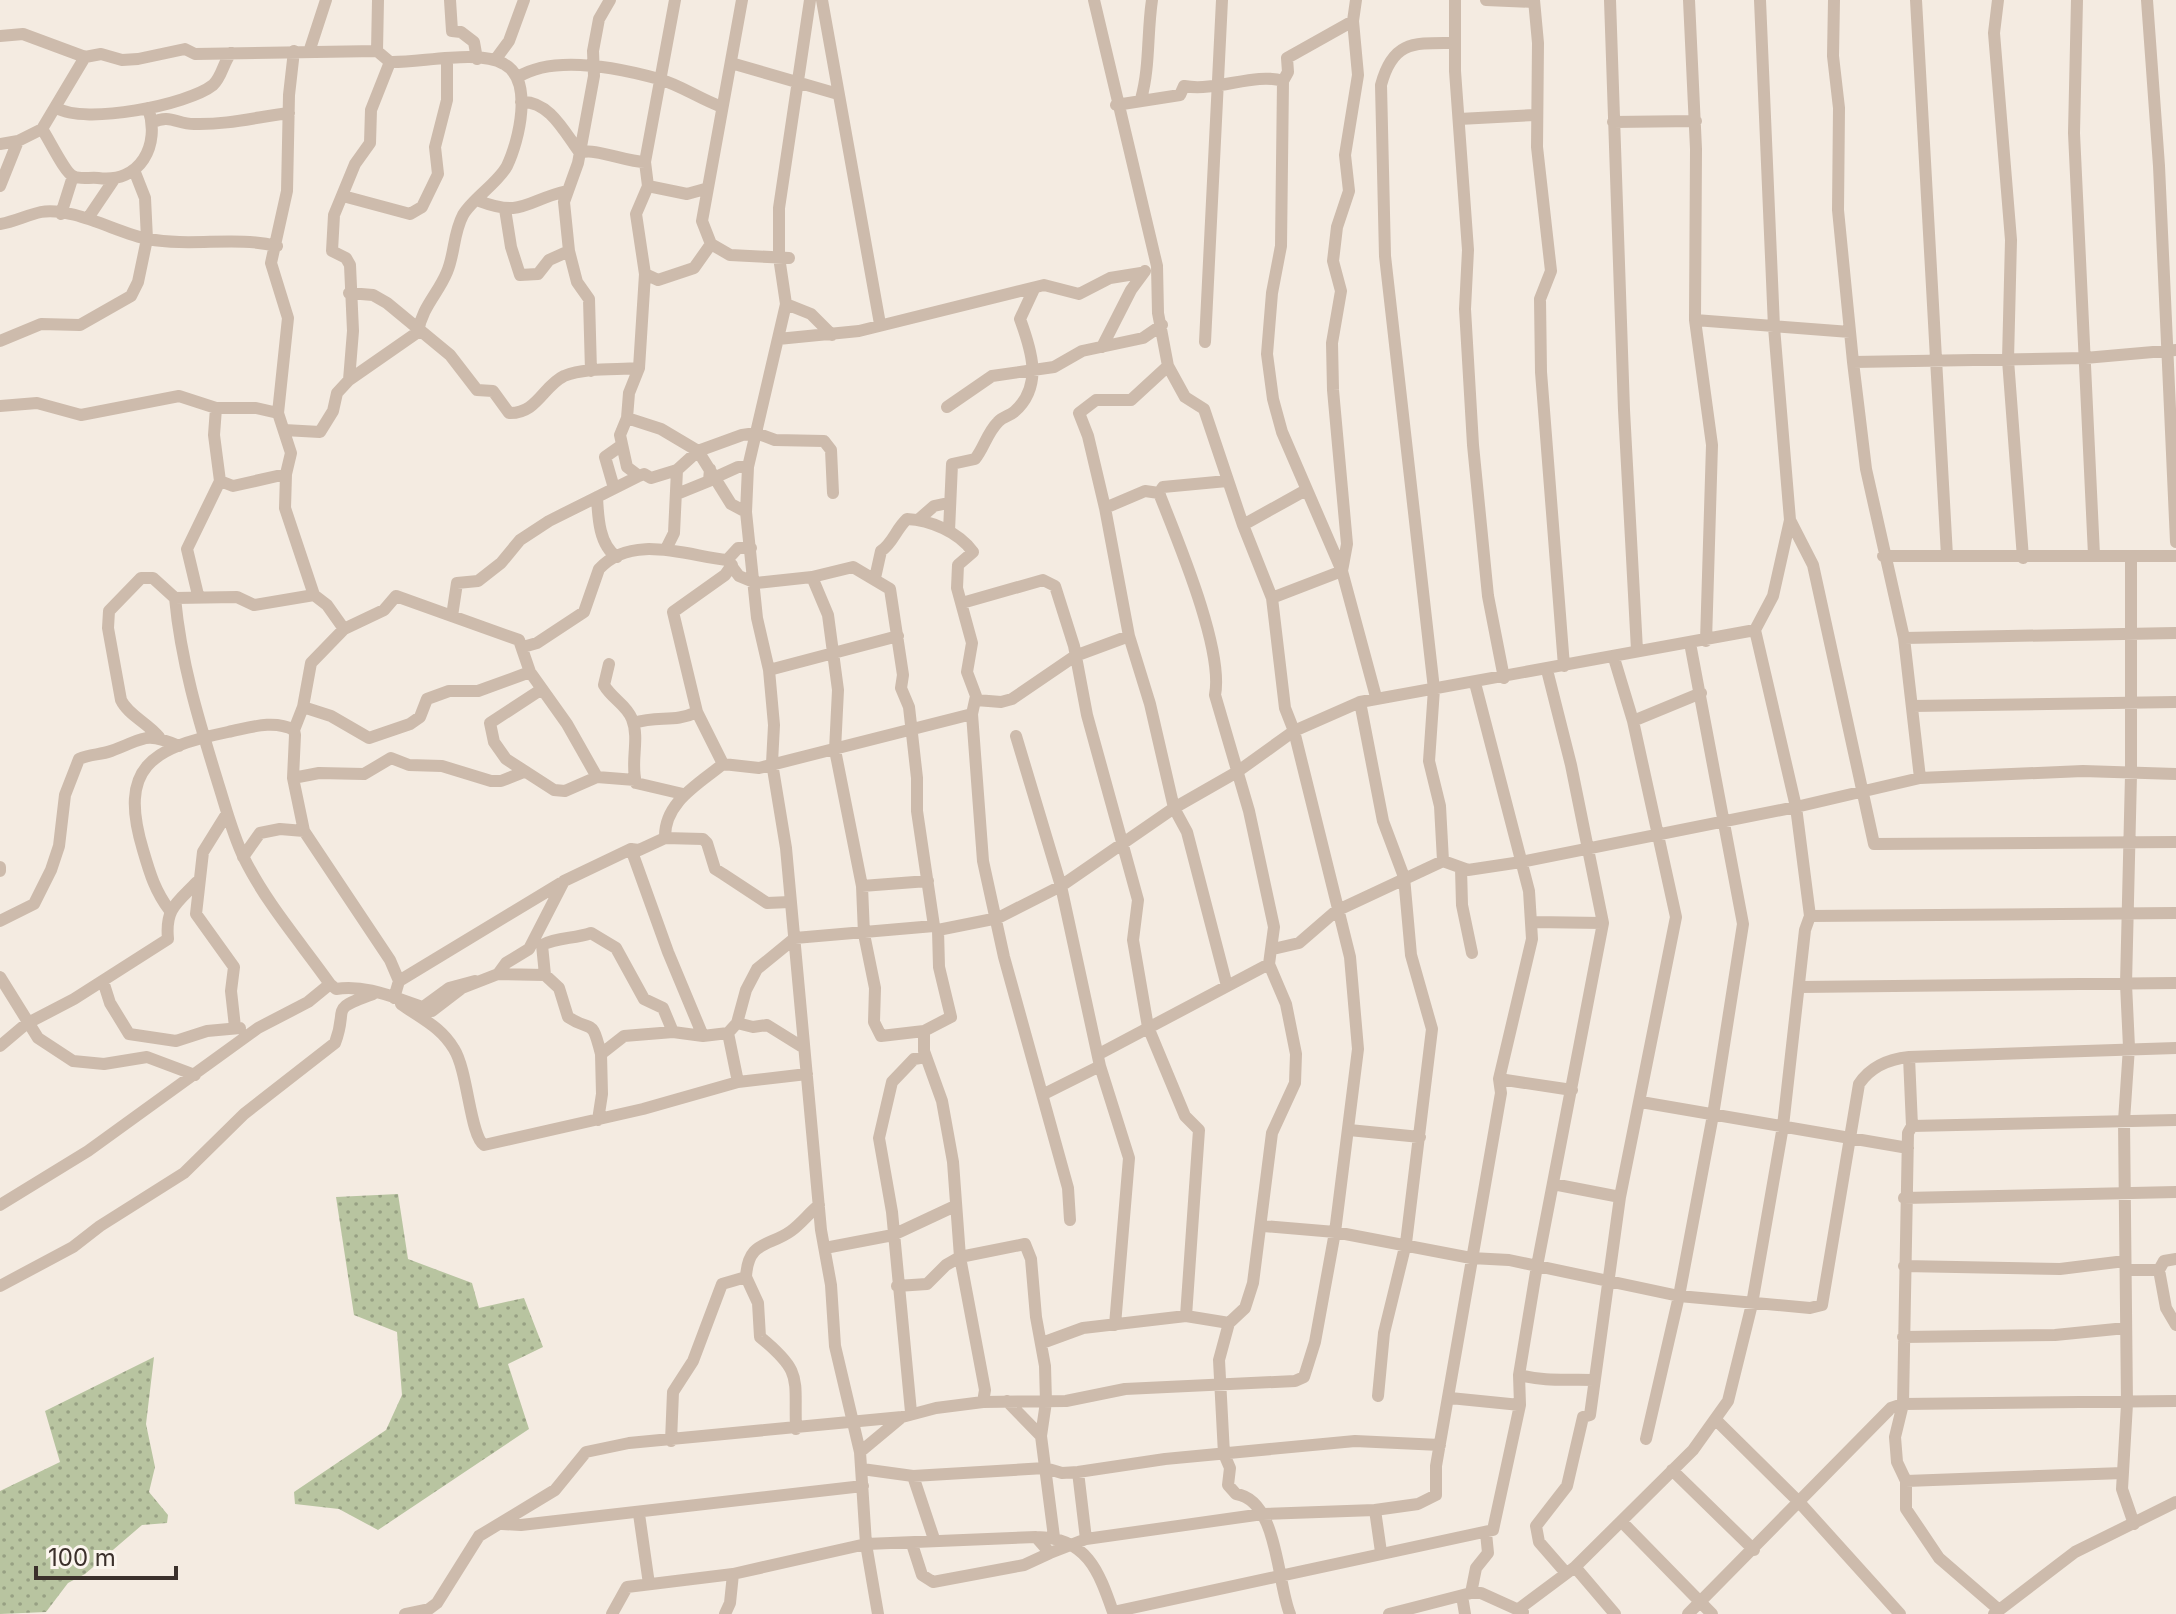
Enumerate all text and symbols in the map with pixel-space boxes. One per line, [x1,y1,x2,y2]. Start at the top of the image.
scale bar [36,1530,176,1580]
text: 100 m [48,1543,116,1572]

